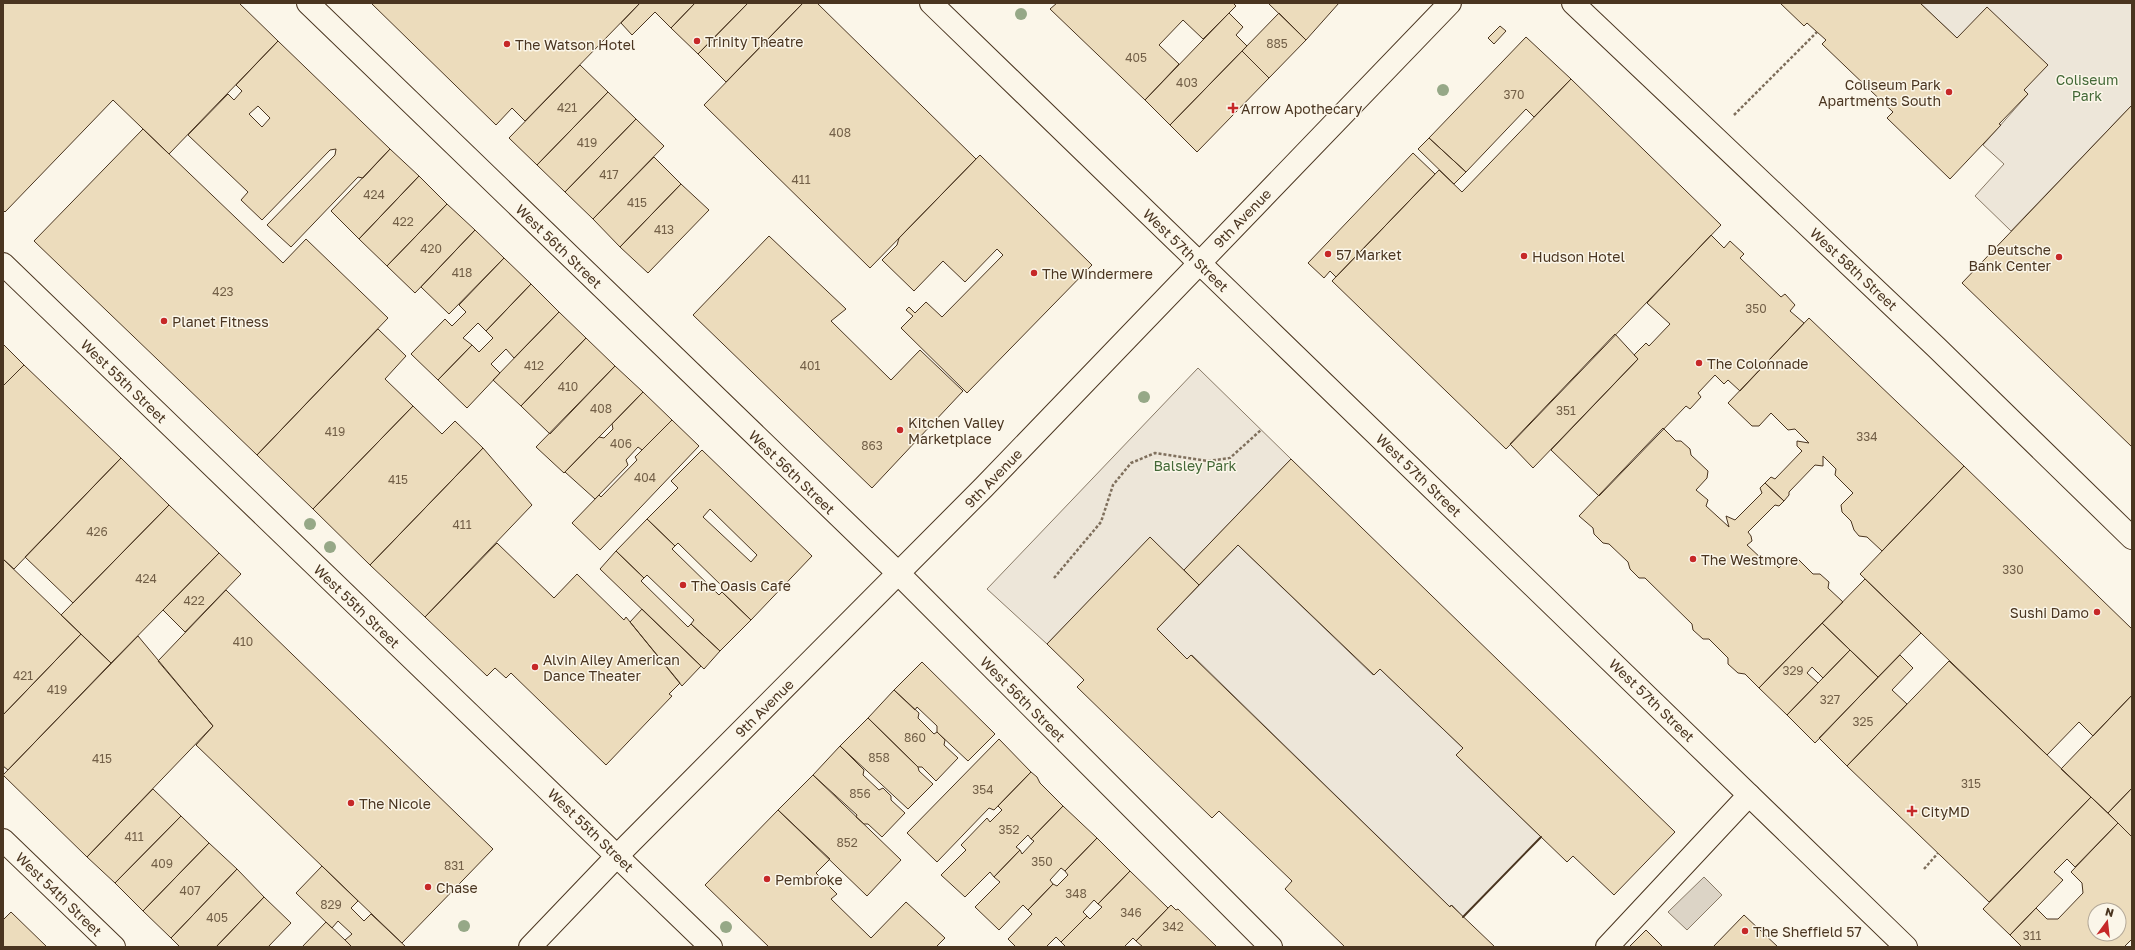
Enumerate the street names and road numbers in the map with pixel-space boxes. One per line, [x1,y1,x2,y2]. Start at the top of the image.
street label: 9th Avenue [1210,185,1274,251]
street label: West 56th Street [512,201,606,291]
street label: West 57th Street [1140,205,1232,295]
street label: West 58th Street [1807,224,1901,314]
street label: West 55th Street [77,336,171,426]
street label: West 56th Street [745,427,839,517]
street label: West 57th Street [1373,430,1465,520]
street label: 9th Avenue [961,445,1025,511]
street label: West 55th Street [310,561,404,651]
street label: West 56th Street [977,653,1069,745]
street label: West 57th Street [1606,655,1698,745]
street label: 9th Avenue [731,675,797,741]
street label: West 55th Street [544,785,638,875]
street label: West 54th Street [12,849,106,939]

